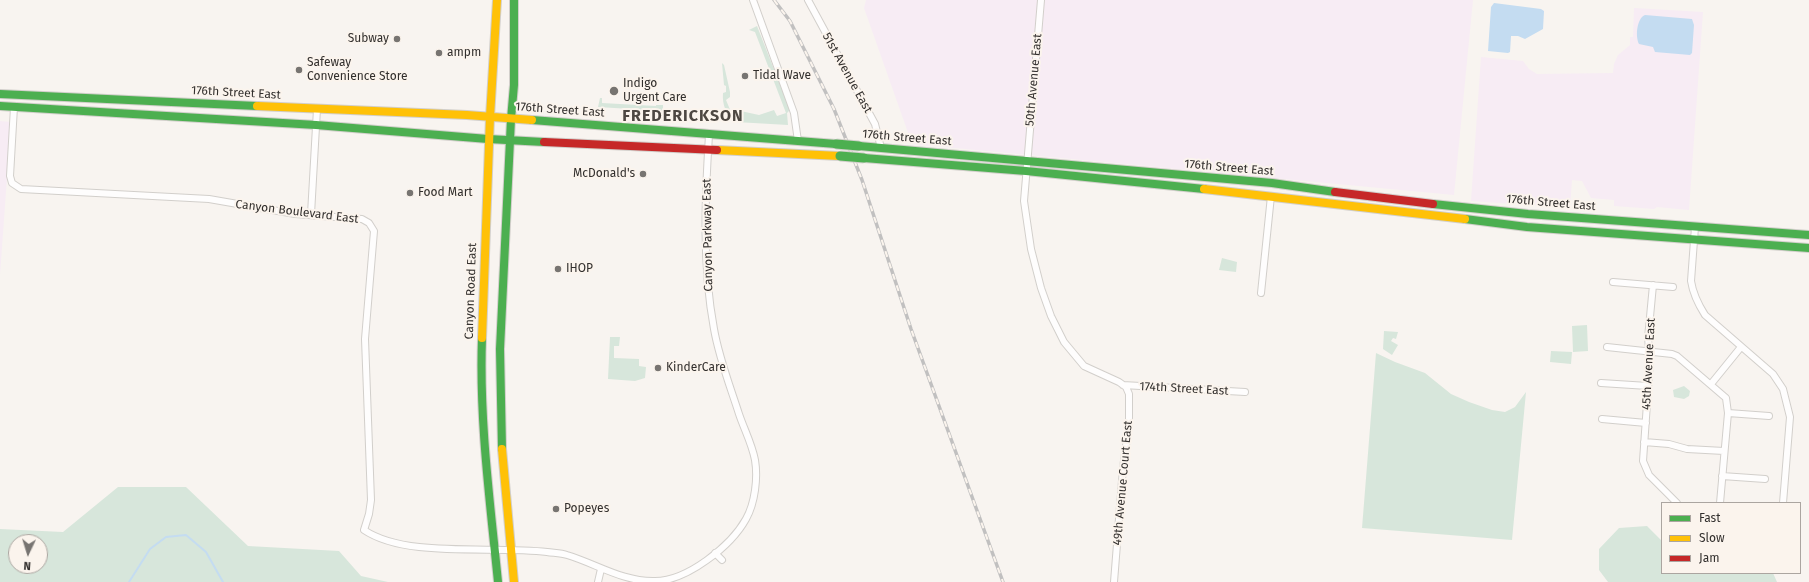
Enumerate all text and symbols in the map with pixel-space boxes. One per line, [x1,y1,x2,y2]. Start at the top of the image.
street label: 51st Avenue East [819,30,875,116]
place label: Subway [348,32,389,46]
street label: 50th Avenue East [1023,33,1045,127]
marker: Subway [392,34,402,44]
place label: ampm [447,46,481,60]
marker: ampm [434,48,444,58]
place label: Safeway Convenience Store [307,56,408,84]
marker: Safeway Convenience Store [294,65,304,75]
place label: Tidal Wave [753,69,811,83]
marker: Tidal Wave [740,71,750,81]
place label: Indigo Urgent Care [623,77,686,105]
street label: 176th Street East [191,83,281,103]
marker: Indigo Urgent Care [608,85,620,97]
street label: 176th Street East [515,100,605,120]
district label: FREDERICKSON [622,107,744,127]
street label: 176th Street East [862,127,952,149]
street label: 176th Street East [1184,157,1274,179]
place label: McDonald's [573,167,635,181]
marker: McDonald's [638,169,648,179]
street label: Canyon Parkway East [700,178,716,292]
place label: Food Mart [418,186,473,200]
marker: Food Mart [405,188,415,198]
street label: 176th Street East [1506,192,1596,214]
street label: Canyon Boulevard East [235,197,359,227]
street label: Canyon Road East [462,242,480,340]
place label: IHOP [566,262,593,276]
marker: IHOP [553,264,563,274]
street label: 45th Avenue East [1639,318,1659,410]
place label: KinderCare [666,361,726,375]
marker: KinderCare [653,363,663,373]
street label: 174th Street East [1139,379,1229,399]
street label: 49th Avenue Court East [1110,420,1136,546]
place label: Popeyes [564,502,609,516]
legend [1661,502,1801,574]
marker: Popeyes [551,504,561,514]
text: Fast [1699,511,1721,525]
text: Slow [1699,531,1725,545]
north arrow [8,534,48,574]
text: Jam [1699,551,1719,565]
text: N [23,559,31,572]

